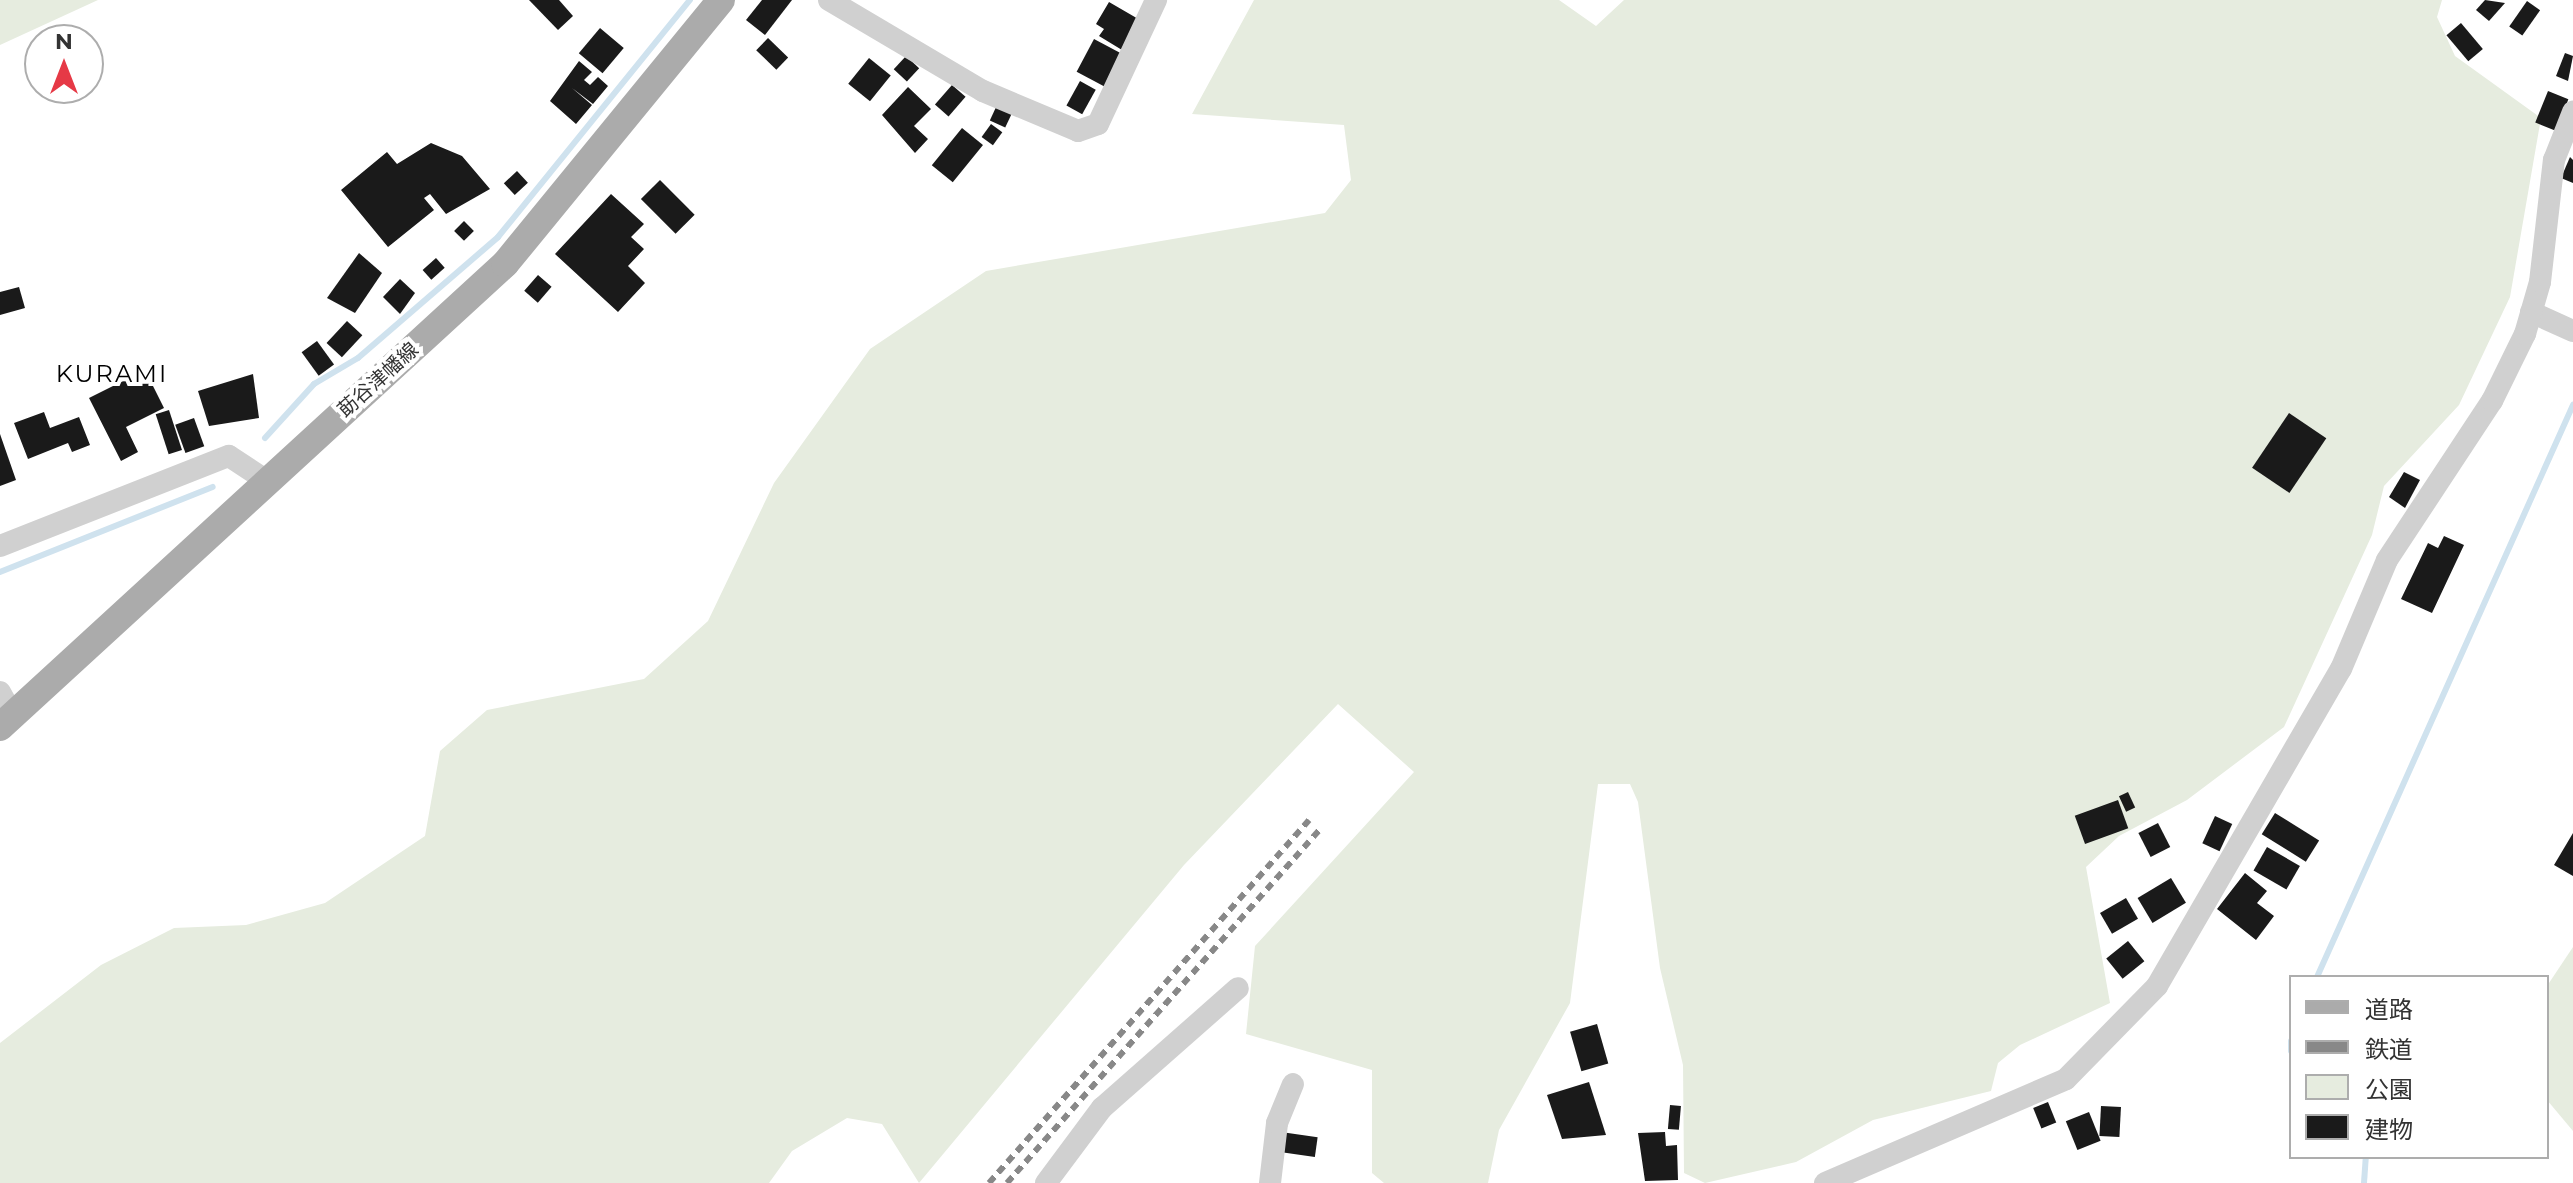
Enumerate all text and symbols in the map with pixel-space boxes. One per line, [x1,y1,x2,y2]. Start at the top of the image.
north arrow [24,24,104,104]
text: N [55,28,73,55]
street label: 莇谷津幡線 [333,338,423,422]
district label: KURAMI [56,360,168,388]
legend [2289,975,2549,1159]
text: 道路 [2365,995,2413,1024]
text: 鉄道 [2365,1035,2413,1064]
text: 公園 [2365,1075,2413,1104]
text: 建物 [2365,1115,2413,1144]

